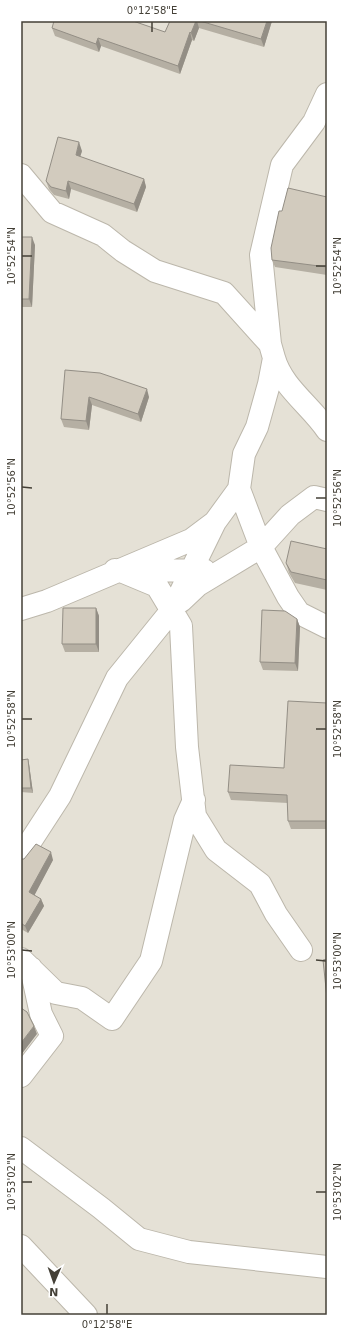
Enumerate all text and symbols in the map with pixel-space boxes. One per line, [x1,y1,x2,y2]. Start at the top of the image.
text: 0°12'58"E [127,5,177,16]
text: 10°52'54"N [6,227,17,285]
text: 10°52'54"N [332,237,343,295]
text: 10°52'56"N [6,458,17,516]
text: 10°52'56"N [332,469,343,527]
text: 10°52'58"N [6,690,17,748]
text: 10°52'58"N [332,700,343,758]
text: 10°53'00"N [6,921,17,979]
text: 10°53'00"N [332,932,343,990]
text: 10°53'02"N [6,1153,17,1211]
text: 10°53'02"N [332,1163,343,1221]
north arrow [34,1262,74,1302]
text: N [49,1285,59,1298]
text: 0°12'58"E [82,1319,132,1330]

